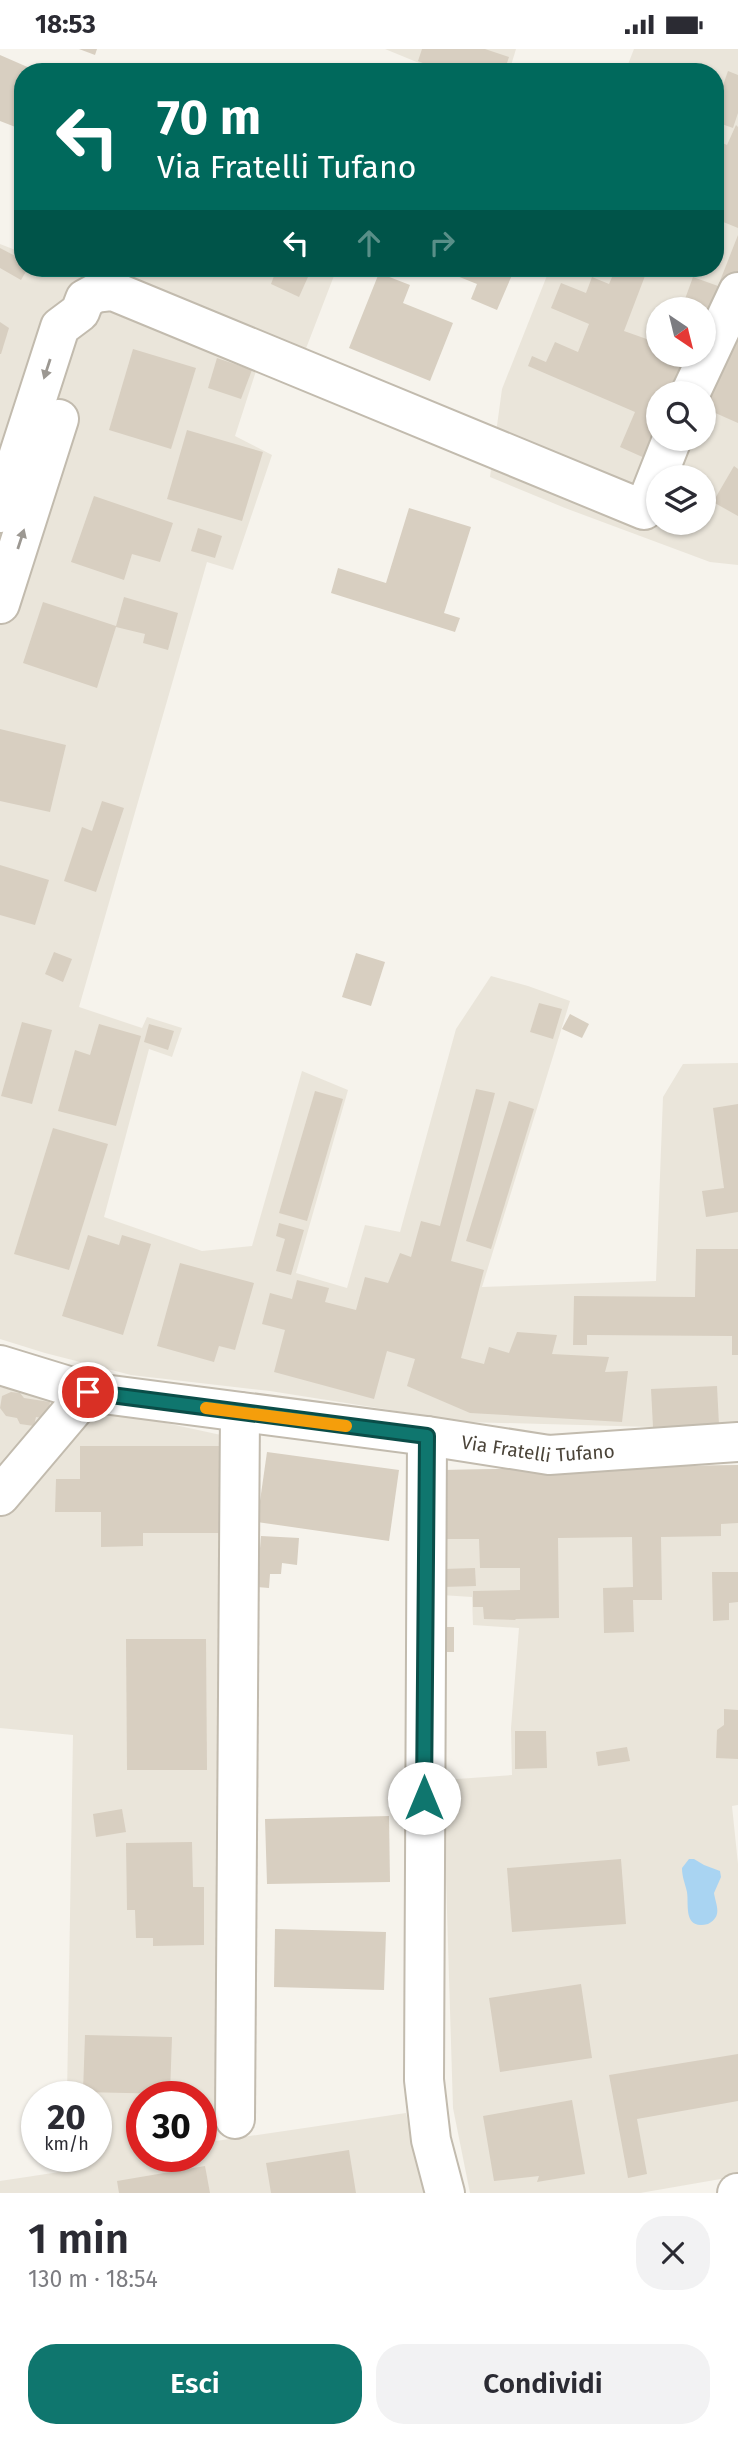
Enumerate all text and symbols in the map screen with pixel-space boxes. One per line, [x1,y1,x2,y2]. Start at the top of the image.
text: 18:53 [35,9,96,40]
text: 70 m [157,88,261,147]
icon: left [42,91,133,182]
text: Via Fratelli Tufano [157,148,416,186]
icon: left [277,224,315,262]
icon: ahead [350,224,388,262]
icon: right [423,224,461,262]
north arrow [646,297,716,367]
map controls [646,297,716,535]
one-way arrow [41,358,52,379]
button: search [646,381,716,451]
button: layers [646,465,716,535]
one-way arrow [16,528,26,549]
pin [58,1362,118,1422]
icon: arrive [69,1373,107,1411]
street label: Via Fratelli Tufano [460,1430,615,1467]
position arrow [387,1761,461,1835]
speed limit sign: 30 [126,2081,217,2172]
text: 20 [47,2096,86,2138]
text: km/h [44,2133,89,2155]
text: 1 min [28,2214,129,2264]
button: close [636,2216,710,2290]
text: 130 m · 18:54 [28,2265,158,2293]
button: Esci [28,2344,362,2424]
button: Condividi [376,2344,710,2424]

